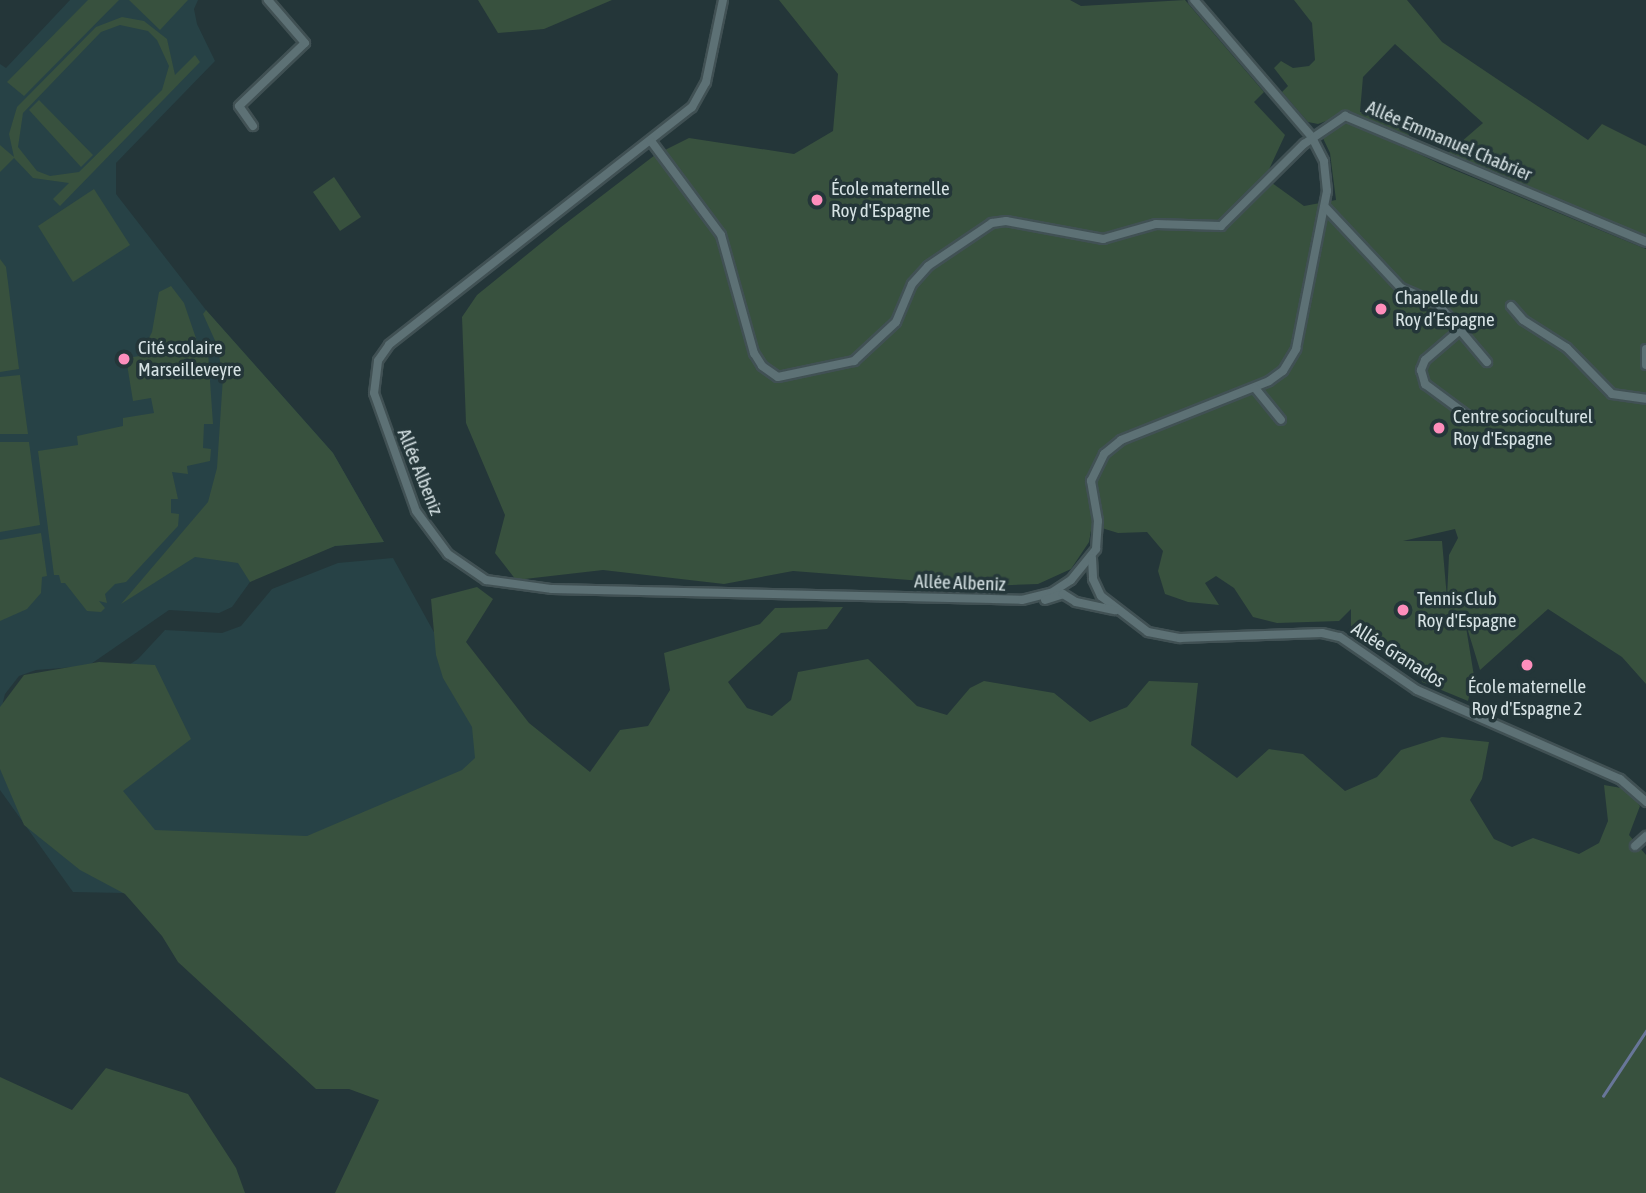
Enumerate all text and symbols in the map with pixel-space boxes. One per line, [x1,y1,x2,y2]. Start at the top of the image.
street label: Allée Emmanuel Chabrier [1363,96,1535,186]
place label: École maternelle Roy d'Espagne [831,178,950,222]
marker: École maternelle Roy d'Espagne [809,192,825,208]
place label: Chapelle du Roy d’Espagne [1395,287,1495,331]
marker: Chapelle du Roy d’Espagne [1373,301,1389,317]
place label: Cité scolaire Marseilleveyre [138,337,241,381]
marker: Cité scolaire Marseilleveyre [116,351,132,367]
place label: Centre socioculturel Roy d'Espagne [1453,406,1593,450]
marker: Centre socioculturel Roy d'Espagne [1431,420,1447,436]
street label: Allée Albeniz [392,425,448,519]
street label: Allée Albeniz [914,570,1006,596]
place label: Tennis Club Roy d'Espagne [1417,588,1516,632]
marker: Tennis Club Roy d'Espagne [1395,602,1411,618]
street label: Allée Granados [1347,617,1449,693]
marker: École maternelle Roy d'Espagne 2 [1519,657,1535,673]
place label: École maternelle Roy d'Espagne 2 [1468,676,1586,720]

